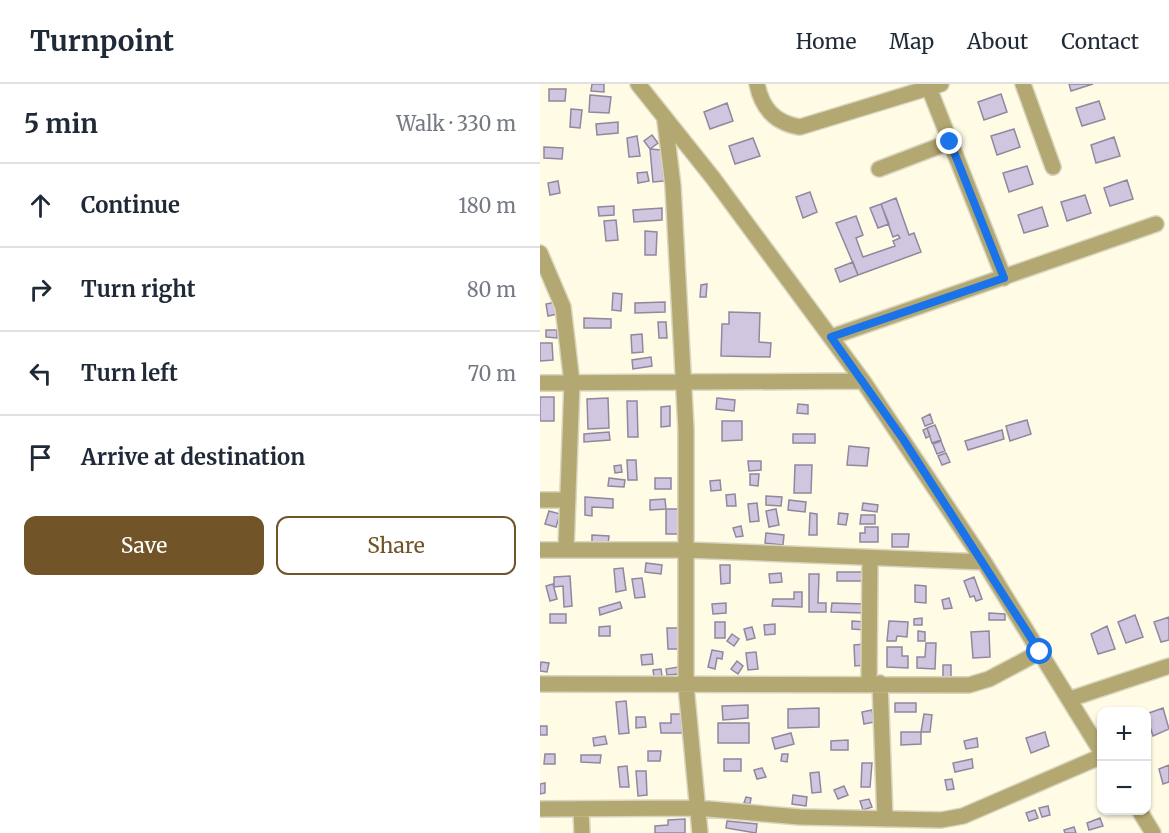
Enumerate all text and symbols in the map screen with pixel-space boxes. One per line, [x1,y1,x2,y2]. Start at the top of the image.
text: Turnpoint [30,23,174,59]
text: Home [796,28,856,55]
text: Map [889,28,934,55]
text: About [967,28,1028,55]
text: Contact [1061,28,1139,55]
text: 5 min [24,107,98,140]
text: Walk · 330 m [396,111,516,136]
route end [936,128,962,154]
icon: ahead [24,189,57,222]
text: Continue [81,191,180,219]
text: 180 m [458,193,516,218]
icon: right [24,273,57,306]
text: Turn right [81,275,195,303]
text: 80 m [467,277,516,302]
icon: left [24,357,57,390]
text: Turn left [81,359,178,387]
text: 70 m [468,361,516,386]
icon: arrive [24,441,57,474]
text: Arrive at destination [81,443,305,471]
button: Save [24,516,264,575]
button: Share [276,516,516,575]
route start [1026,638,1052,664]
map controls [1097,707,1151,815]
button: + [1097,707,1151,761]
button: − [1097,761,1151,815]

